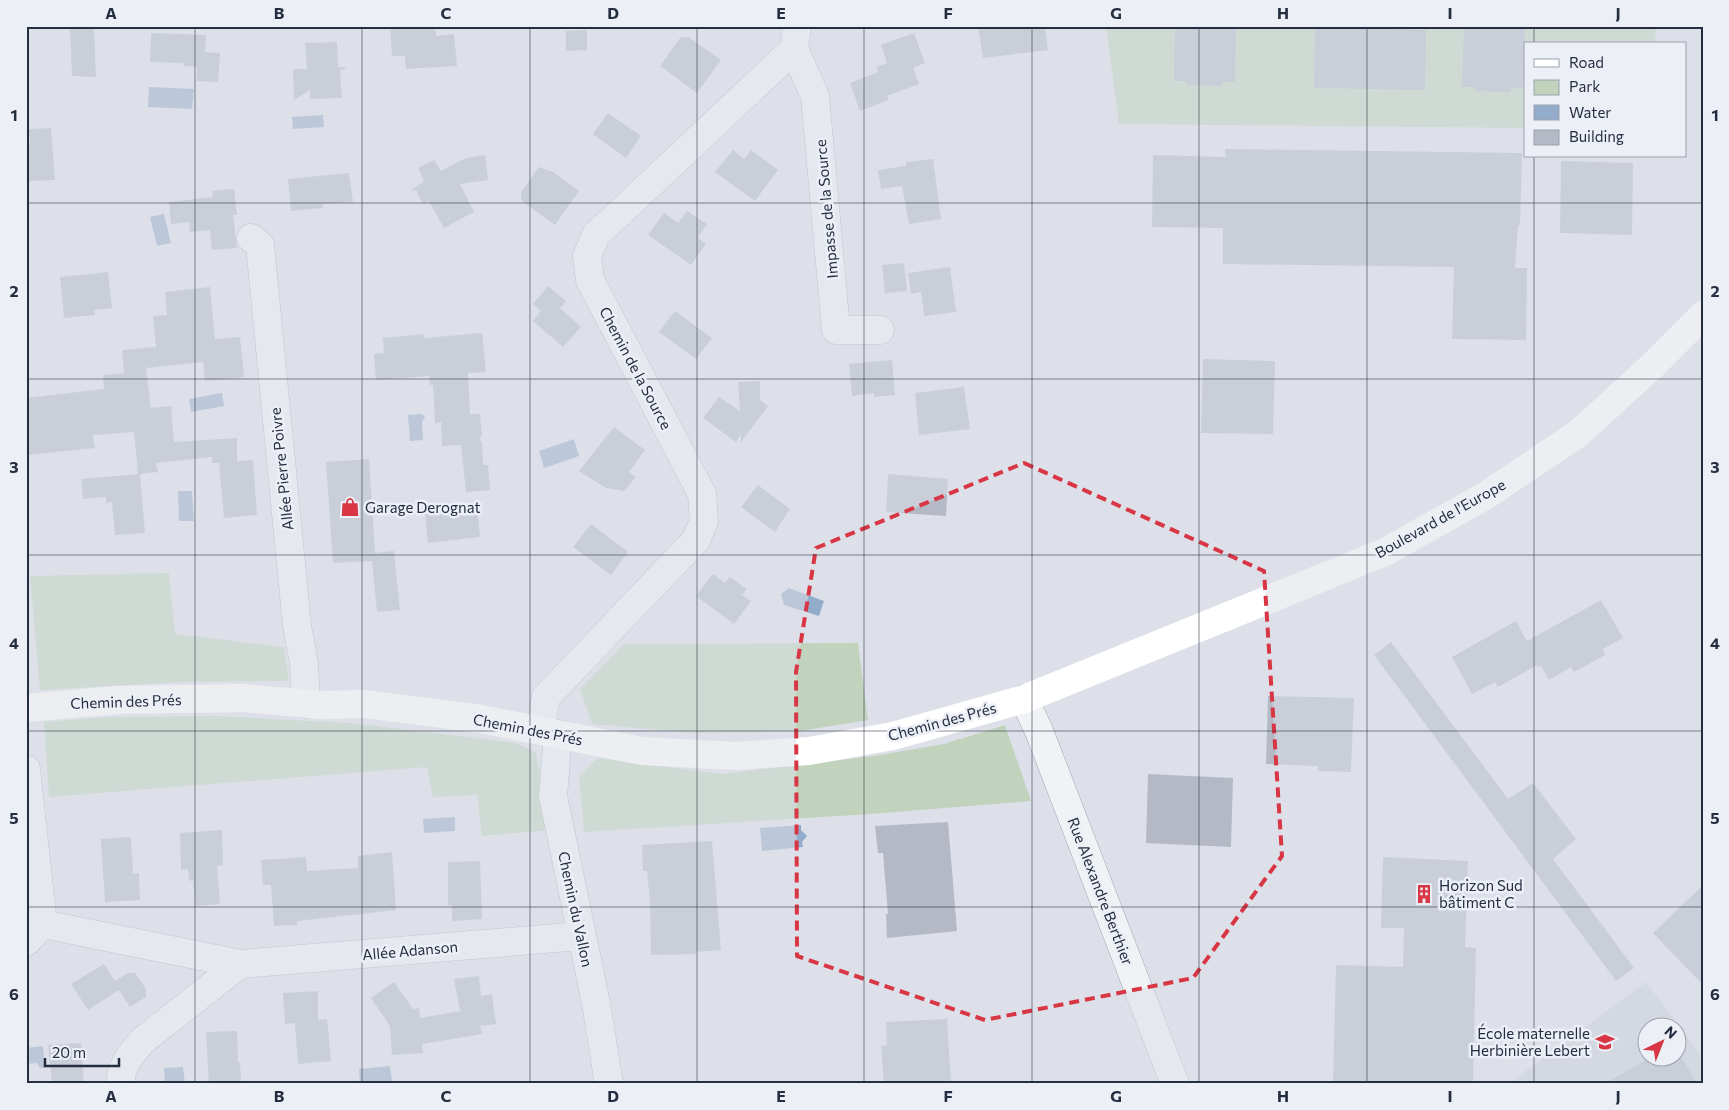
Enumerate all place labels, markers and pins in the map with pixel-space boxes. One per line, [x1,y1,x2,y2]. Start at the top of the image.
shop icon: Garage Derognat [339,496,361,518]
place label: Garage Derognat [365,498,481,516]
place label: Horizon Sud bâtiment C [1439,876,1523,911]
building icon: Horizon Sud bâtiment C [1413,883,1435,905]
place label: École maternelle Herbinière Lebert [1470,1023,1590,1059]
school or university icon: École maternelle Herbinière Lebert [1594,1031,1616,1053]

